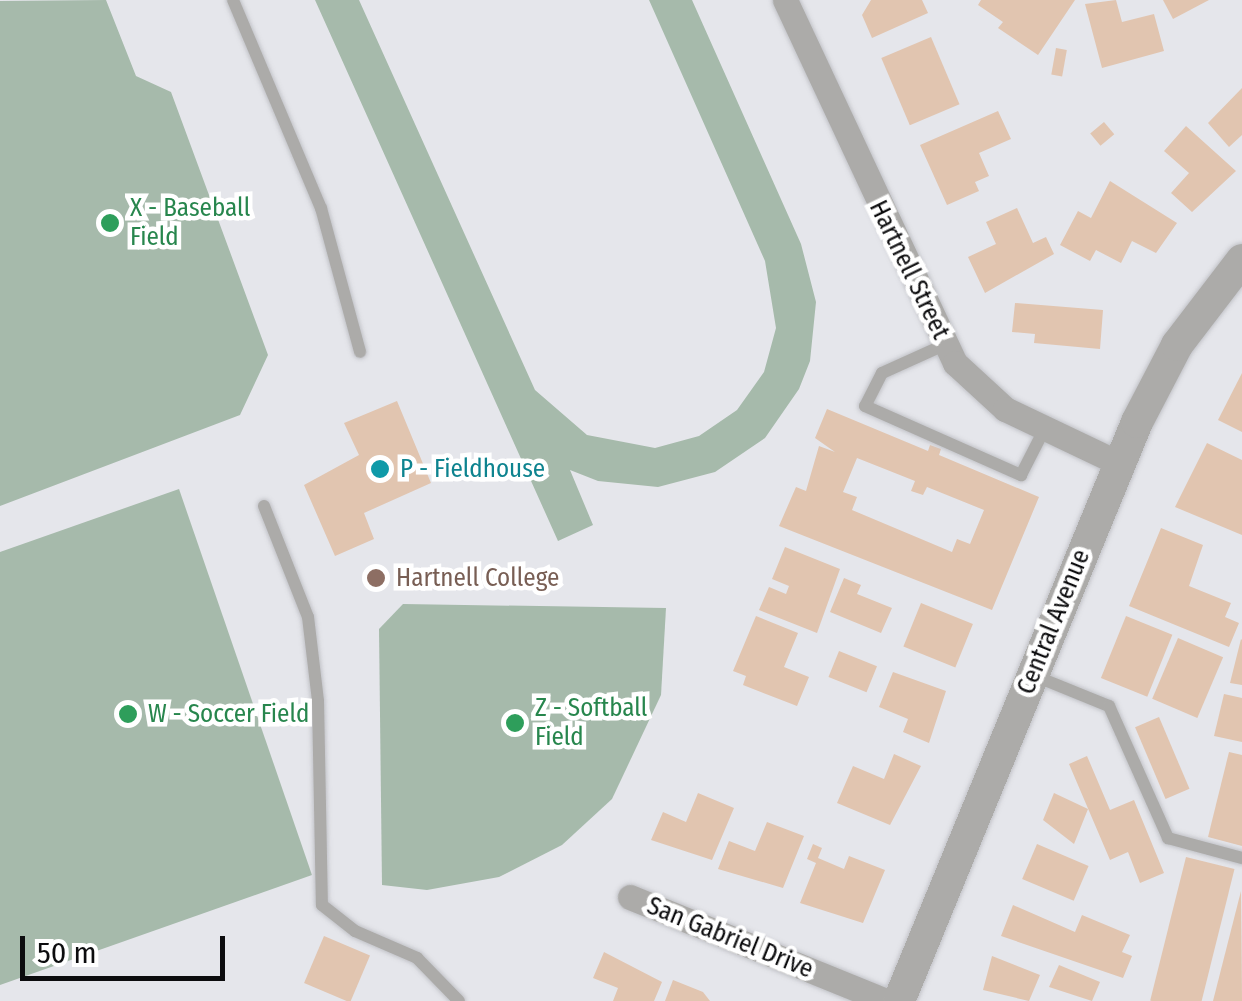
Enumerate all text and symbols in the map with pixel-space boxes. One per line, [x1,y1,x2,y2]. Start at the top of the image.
place label: X - Baseball Field [130,194,250,253]
street label: Hartnell Street [863,196,955,344]
marker: X - Baseball Field [99,212,121,234]
place label: P - Fieldhouse [400,454,545,484]
marker: P - Fieldhouse [369,458,391,480]
street label: Central Avenue [1011,545,1097,699]
place label: Hartnell College [396,563,559,593]
marker: Hartnell College [365,567,387,589]
place label: Z - Softball Field [535,694,647,753]
place label: W - Soccer Field [148,699,309,729]
marker: W - Soccer Field [117,703,139,725]
marker: Z - Softball Field [504,712,526,734]
street label: San Gabriel Drive [643,891,817,985]
scale bar [25,916,230,978]
text: 50 m [37,935,97,971]

